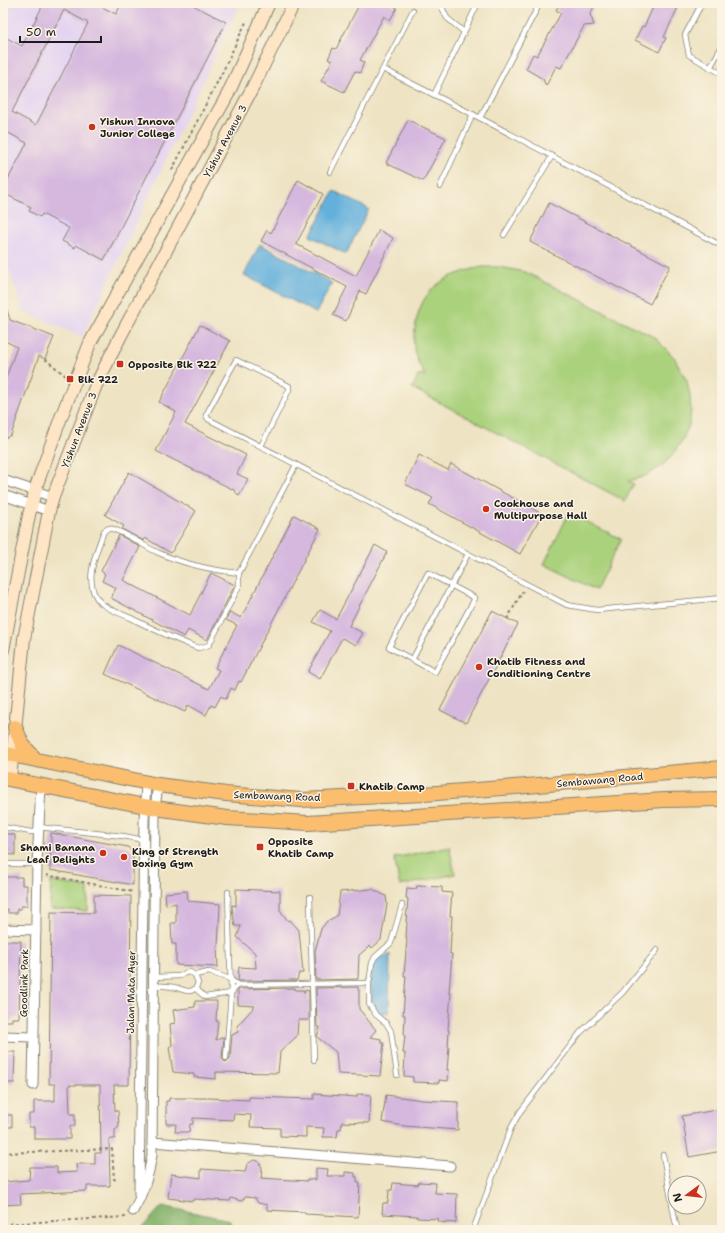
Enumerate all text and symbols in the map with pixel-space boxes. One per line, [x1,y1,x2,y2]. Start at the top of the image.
scale bar [20,18,101,44]
text: 50 m [26,24,56,40]
street label: Yishun Avenue 3 [200,102,250,180]
place label: Yishun Innova Junior College [100,115,175,140]
marker: Yishun Innova Junior College [87,122,97,132]
place label: Opposite Blk 722 [128,358,217,371]
marker: Opposite Blk 722 [115,359,125,369]
place label: Blk 722 [78,373,118,386]
marker: Blk 722 [65,374,75,384]
street label: Yishun Avenue 3 [59,390,99,470]
place label: Cookhouse and Multipurpose Hall [494,497,588,522]
marker: Cookhouse and Multipurpose Hall [481,504,491,514]
place label: Khatib Fitness and Conditioning Centre [487,655,591,680]
marker: Khatib Fitness and Conditioning Centre [474,662,484,672]
street label: Sembawang Road [556,770,644,790]
place label: Khatib Camp [359,780,425,793]
marker: Khatib Camp [346,781,356,791]
street label: Sembawang Road [233,788,321,804]
place label: Opposite Khatib Camp [268,835,334,860]
place label: Shami Banana Leaf Delights [20,841,95,866]
marker: Opposite Khatib Camp [255,842,265,852]
place label: King of Strength Boxing Gym [132,845,219,870]
marker: Shami Banana Leaf Delights [98,848,108,858]
marker: King of Strength Boxing Gym [119,852,129,862]
street label: Goodlink Park [17,948,31,1017]
street label: Jalan Mata Ayer [124,950,138,1034]
north arrow [667,1175,707,1215]
text: N [669,1191,686,1204]

